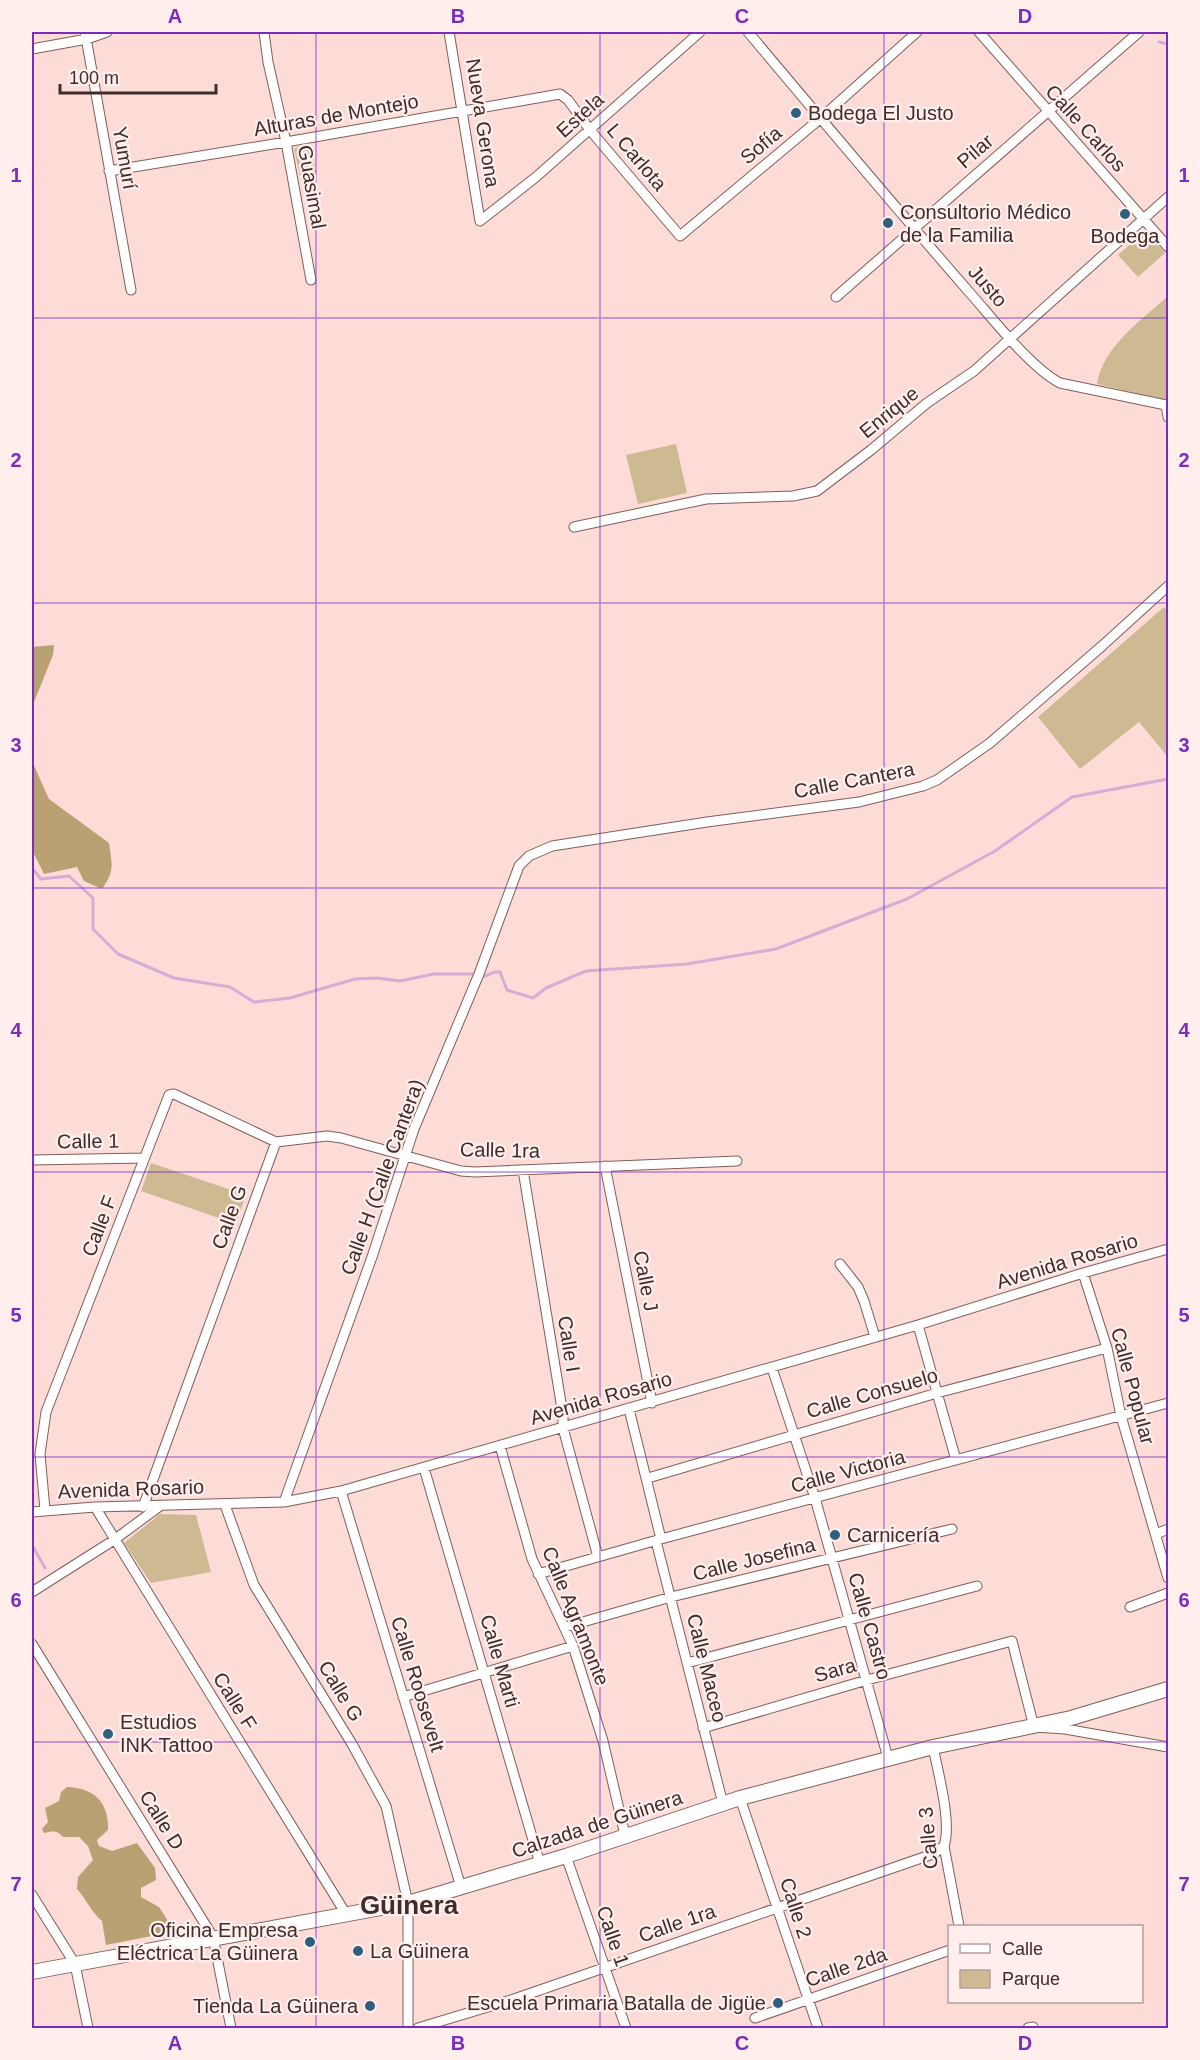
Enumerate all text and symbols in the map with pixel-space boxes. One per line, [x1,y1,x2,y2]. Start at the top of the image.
text: A [168,5,182,27]
text: B [451,5,465,27]
text: C [735,5,749,27]
text: D [1018,5,1032,27]
scale bar [60,57,216,95]
street label: Nueva Gerona [462,57,504,190]
text: 100 m [69,68,119,88]
street label: Calle Carlos [1041,80,1131,176]
street label: Estela [552,88,609,142]
street label: Alturas de Montejo [252,90,420,140]
place label: Bodega El Justo [808,102,954,124]
marker: Bodega El Justo [789,106,803,120]
street label: L Carlota [603,119,672,196]
street label: Sofía [736,121,787,168]
street label: Yumurí [109,125,141,192]
street label: Pilar [953,129,998,172]
street label: Guasimal [294,143,330,231]
text: 1 [10,164,22,186]
text: 1 [1178,164,1190,186]
place label: Consultorio Médico de la Familia [900,201,1071,246]
marker: Bodega [1118,207,1132,221]
marker: Consultorio Médico de la Familia [881,216,895,230]
place label: Bodega [1091,225,1160,247]
street label: Justo [964,261,1012,311]
street label: Enrique [855,382,923,442]
text: 2 [10,449,22,471]
text: 2 [1178,449,1190,471]
text: 3 [10,734,22,756]
text: 3 [1178,734,1190,756]
street label: Calle Cantera [792,757,917,802]
text: 4 [10,1019,22,1041]
text: 4 [1178,1019,1190,1041]
street label: Calle H (Calle Cantera) [336,1076,428,1278]
street label: Calle 1 [57,1129,119,1153]
street label: Calle 1ra [460,1138,541,1162]
street label: Calle G [207,1182,251,1252]
street label: Calle F [77,1192,121,1260]
street label: Avenida Rosario [994,1229,1140,1293]
street label: Calle J [629,1249,663,1313]
text: 5 [10,1304,22,1326]
text: 5 [1178,1304,1190,1326]
street label: Calle I [554,1314,584,1374]
street label: Calle Popular [1107,1325,1159,1447]
street label: Calle Consuelo [804,1364,940,1422]
street label: Avenida Rosario [528,1367,674,1429]
street label: Calle Victoria [788,1445,908,1497]
street label: Avenida Rosario [57,1475,205,1503]
place label: Carnicería [847,1524,940,1546]
marker: Carnicería [828,1528,842,1542]
street label: Calle Josefina [690,1533,818,1585]
street label: Calle Agramonte [538,1543,614,1689]
street label: Calle Castro [844,1570,896,1682]
text: 6 [10,1589,22,1611]
text: 6 [1178,1589,1190,1611]
street label: Calle Maceo [683,1611,731,1725]
street label: Calle Marti [476,1612,524,1710]
street label: Calle Roosevelt [387,1614,449,1755]
street label: Sara [812,1653,859,1686]
street label: Calle G [314,1657,368,1725]
street label: Calle F [209,1668,261,1734]
place label: Estudios INK Tattoo [120,1711,213,1756]
marker: Estudios INK Tattoo [101,1727,115,1741]
street label: Calle D [135,1786,189,1854]
street label: Calzada de Güinera [509,1786,686,1862]
street label: Calle 3 [914,1806,942,1870]
text: 7 [10,1873,22,1895]
text: 7 [1178,1873,1190,1895]
street label: Calle 2 [776,1875,816,1941]
district label: Güinera [360,1890,459,1920]
street label: Calle 1ra [636,1899,719,1946]
street label: Calle 1 [592,1903,634,1969]
place label: Oficina Empresa Eléctrica La Güinera [117,1919,299,1964]
legend [948,1925,1143,2003]
marker: Oficina Empresa Eléctrica La Güinera [303,1935,317,1949]
text: Calle [1002,1939,1043,1959]
place label: La Güinera [370,1940,470,1962]
street label: Calle 2da [802,1943,890,1991]
marker: La Güinera [351,1944,365,1958]
text: Parque [1002,1969,1060,1989]
place label: Escuela Primaria Batalla de Jigüe [467,1992,766,2014]
place label: Tienda La Güinera [193,1995,359,2017]
marker: Escuela Primaria Batalla de Jigüe [771,1996,785,2010]
marker: Tienda La Güinera [363,1999,377,2013]
text: A [168,2032,182,2054]
text: B [451,2032,465,2054]
text: C [735,2032,749,2054]
text: D [1018,2032,1032,2054]

